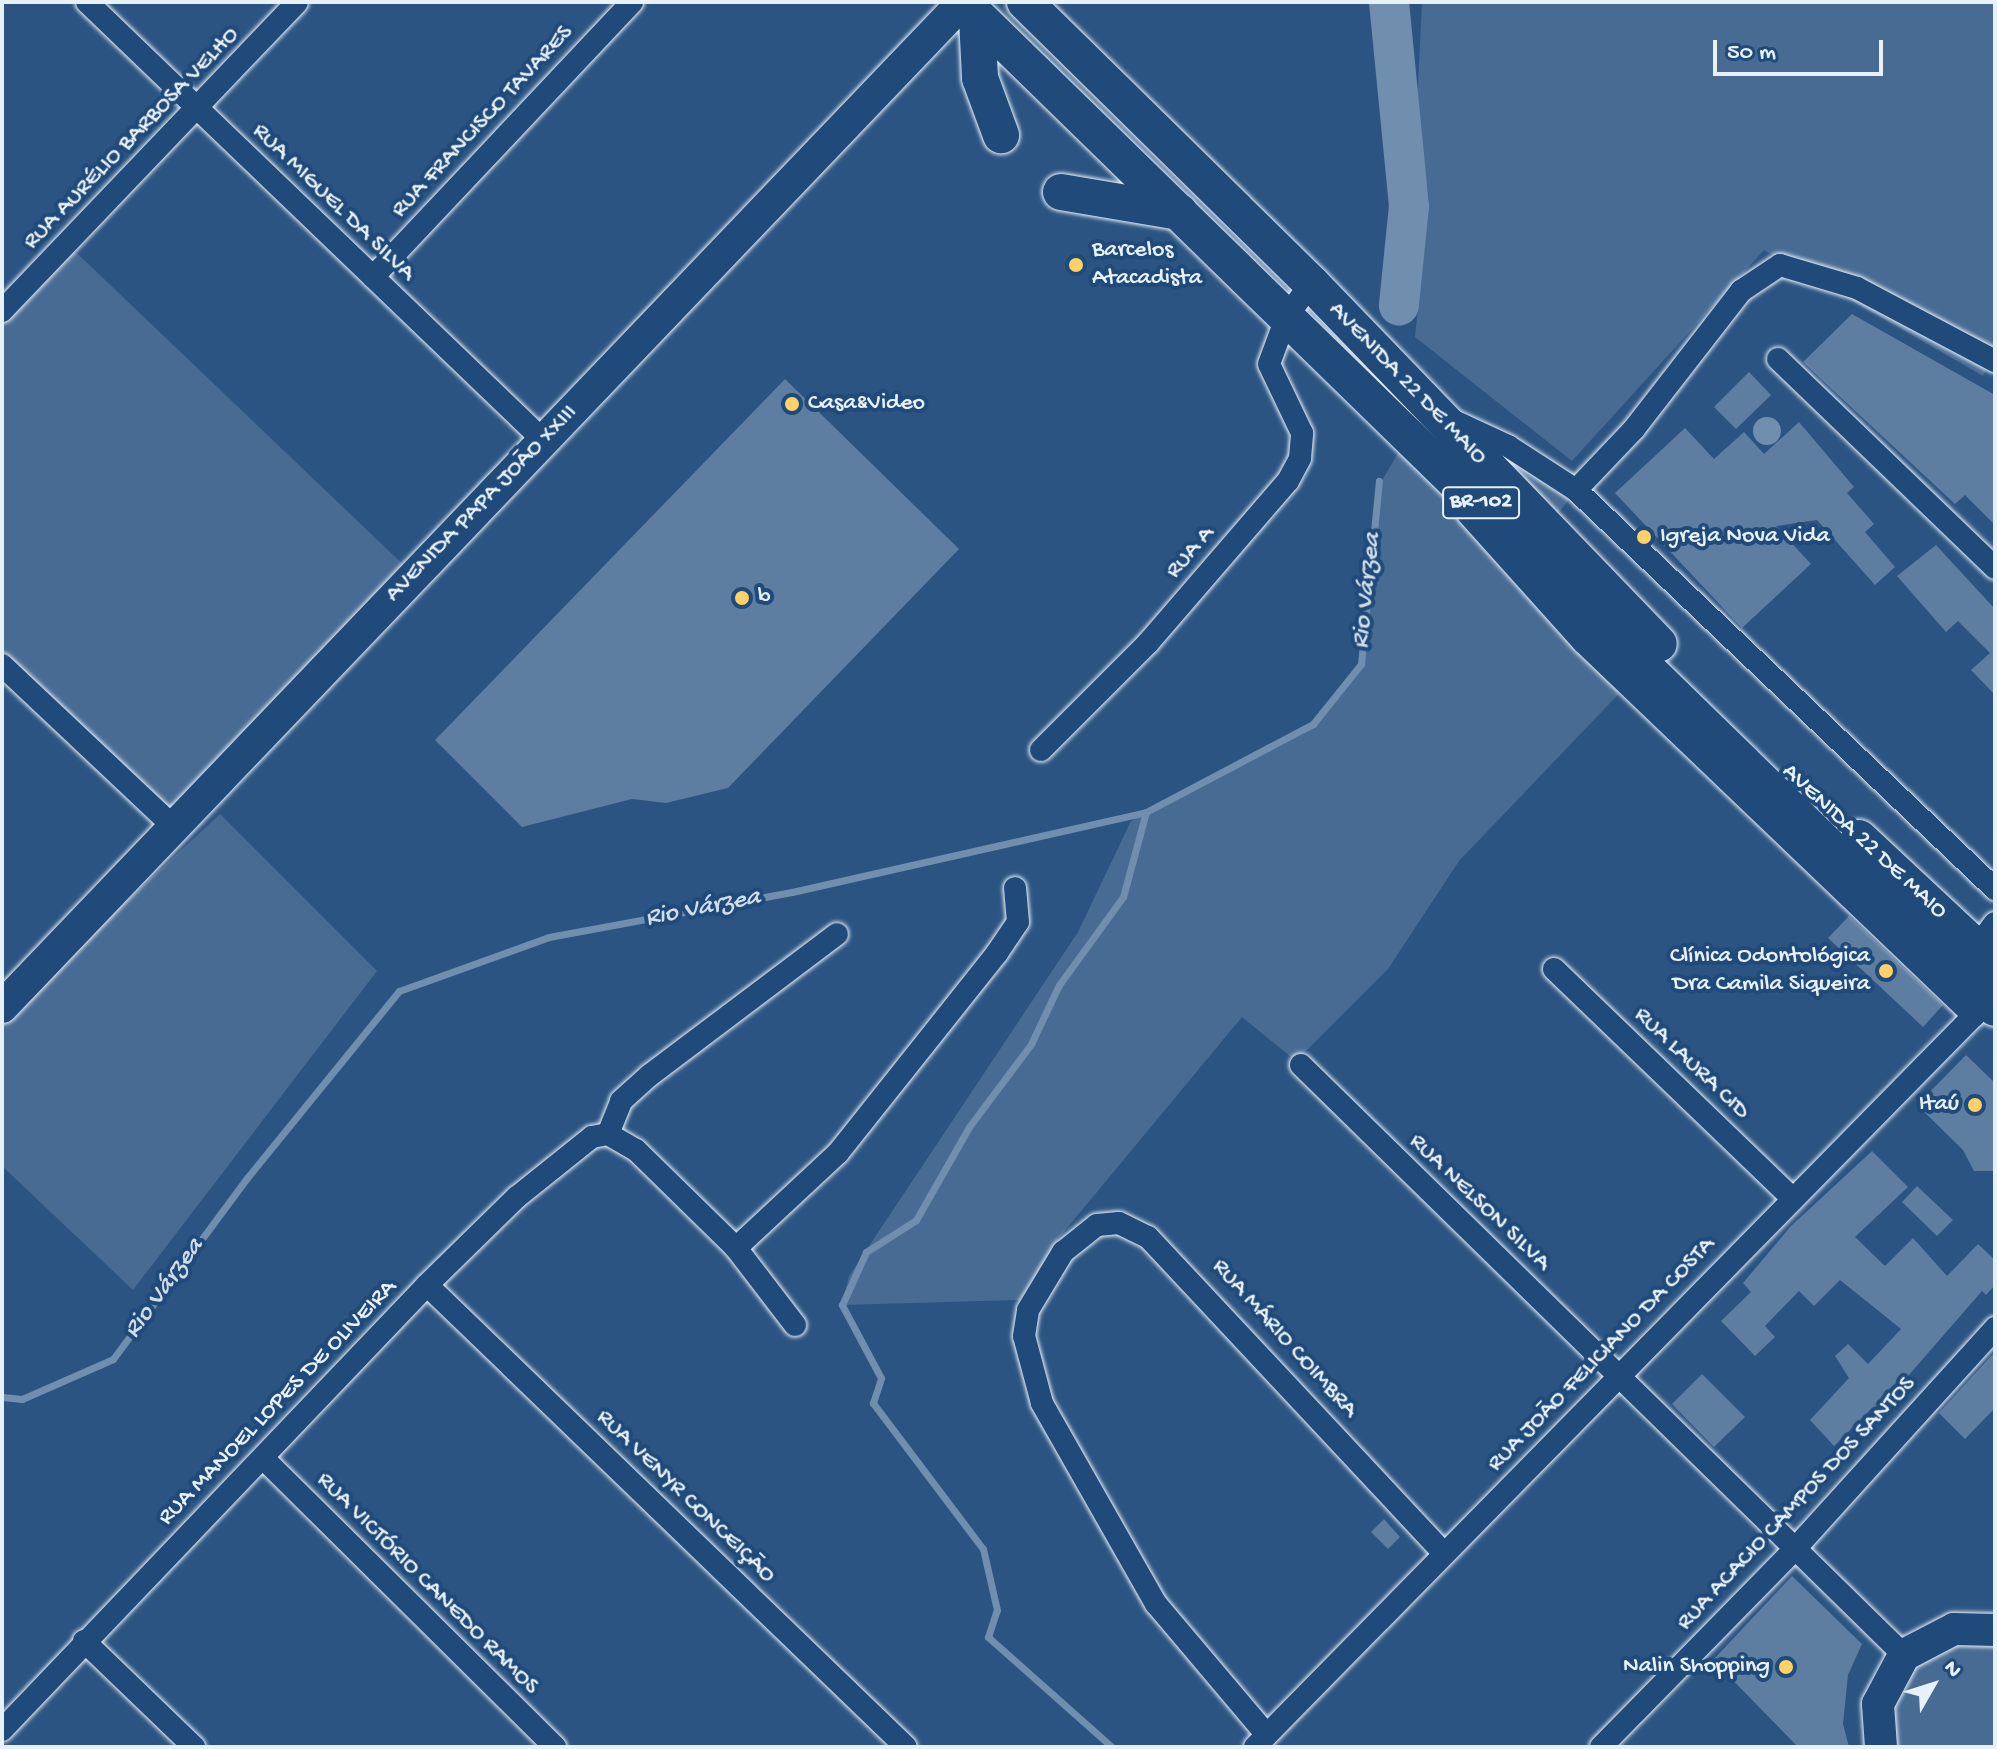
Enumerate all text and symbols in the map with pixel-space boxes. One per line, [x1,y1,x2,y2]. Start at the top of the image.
street label: RUA FRANCISCO TAVARES [386,19,580,225]
street label: RUA AURÉLIO BARBOSA VELHO [18,22,246,256]
scale bar [1717,24,1887,74]
text: 50 m [1727,39,1776,68]
street label: RUA MIGUEL DA SILVA [245,118,421,288]
place label: Barcelos Atacadista [1092,237,1202,293]
marker: Barcelos Atacadista [1067,256,1085,274]
street label: AVENIDA 22 DE MAIO [1322,296,1492,472]
place label: Casa&Video [808,390,925,418]
marker: Casa&Video [783,395,801,413]
street label: AVENIDA PAPA JOÃO XXIII [380,399,584,609]
road number: BR-102 [1441,485,1521,521]
street label: RUA A [1160,521,1222,585]
place label: Igreja Nova Vida [1660,523,1830,551]
marker: Igreja Nova Vida [1635,528,1653,546]
water label: Rio Várzea [1346,532,1390,650]
place label: b [758,584,771,612]
marker: b [733,589,751,607]
street label: AVENIDA 22 DE MAIO [1775,758,1953,926]
water label: Rio Várzea [643,883,763,935]
place label: Clínica Odontológica Dra Camila Siqueira [1670,943,1870,999]
marker: Clínica Odontológica Dra Camila Siqueira [1877,962,1895,980]
street label: RUA LAURA CID [1627,1002,1755,1126]
place label: Itaú [1919,1091,1959,1119]
marker: Itaú [1966,1096,1984,1114]
street label: RUA NELSON SILVA [1402,1128,1556,1278]
street label: RUA JOÃO FELICIANO DA COSTA [1482,1231,1722,1479]
water label: Rio Várzea [118,1233,212,1345]
street label: RUA MÁRIO COIMBRA [1205,1253,1363,1425]
street label: RUA MANOEL LOPES DE OLIVEIRA [153,1274,403,1532]
street label: RUA ACACIO CAMPOS DOS SANTOS [1671,1371,1923,1637]
street label: RUA VENYR CONCEIÇÃO [589,1404,781,1590]
street label: RUA VICTÓRIO CANEDO RAMOS [310,1467,544,1701]
north arrow [1893,1645,1973,1725]
place label: Nalin Shopping [1623,1653,1770,1681]
text: N [1937,1656,1966,1684]
marker: Nalin Shopping [1777,1658,1795,1676]

